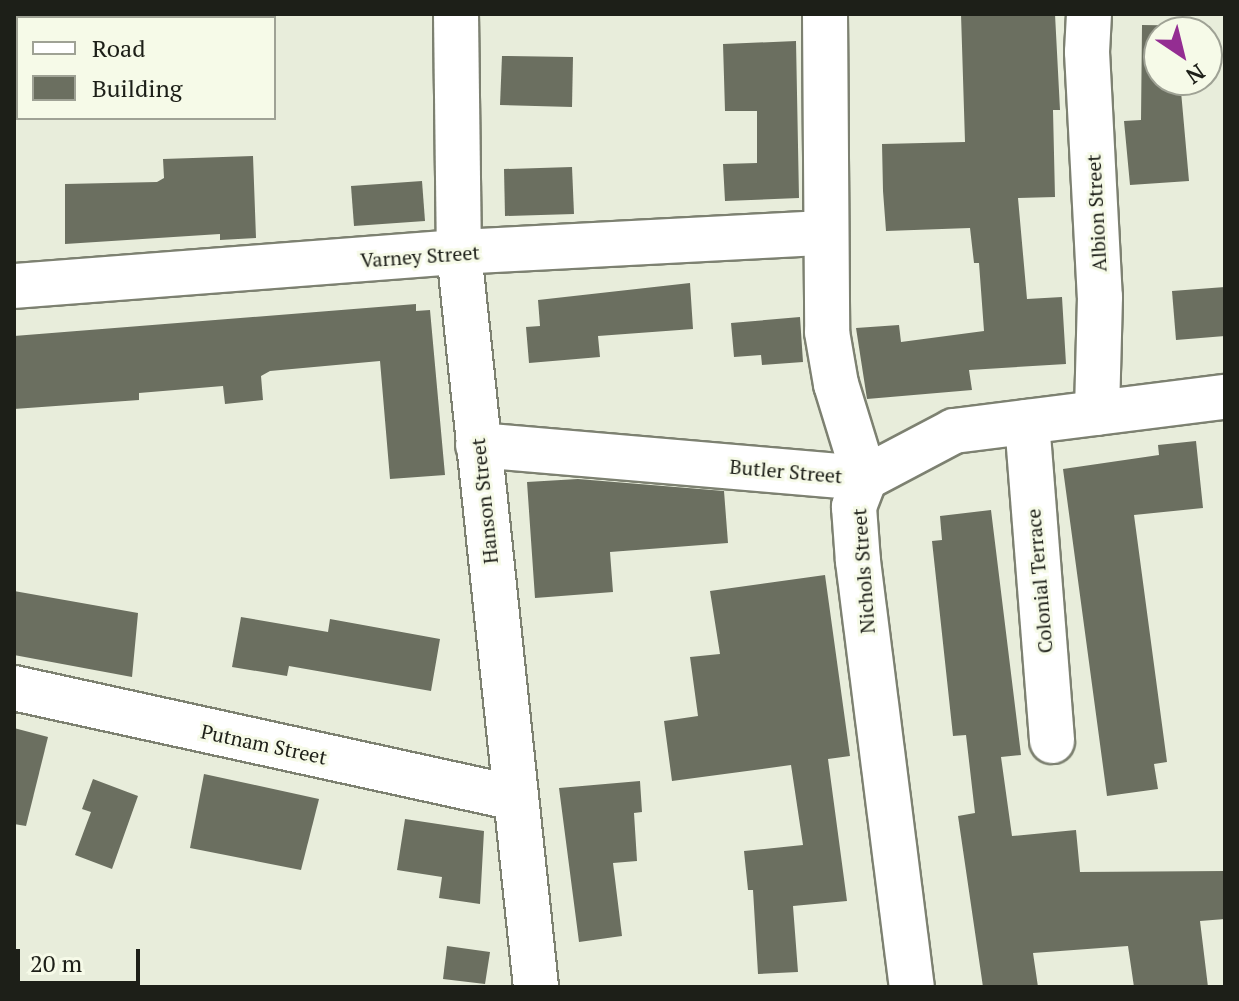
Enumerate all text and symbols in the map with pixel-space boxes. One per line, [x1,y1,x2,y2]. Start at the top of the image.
legend [16,16,276,120]
north arrow [1143,16,1223,96]
text: Road [92,32,146,64]
text: N [1181,58,1211,91]
text: Building [92,72,182,104]
street label: Albion Street [1081,154,1111,272]
street label: Varney Street [359,240,481,272]
street label: Hanson Street [465,437,503,565]
street label: Butler Street [729,454,843,488]
street label: Nichols Street [847,507,879,635]
street label: Colonial Terrace [1021,508,1057,654]
street label: Putnam Street [199,719,329,769]
scale bar [20,933,144,983]
text: 20 m [30,947,82,979]

